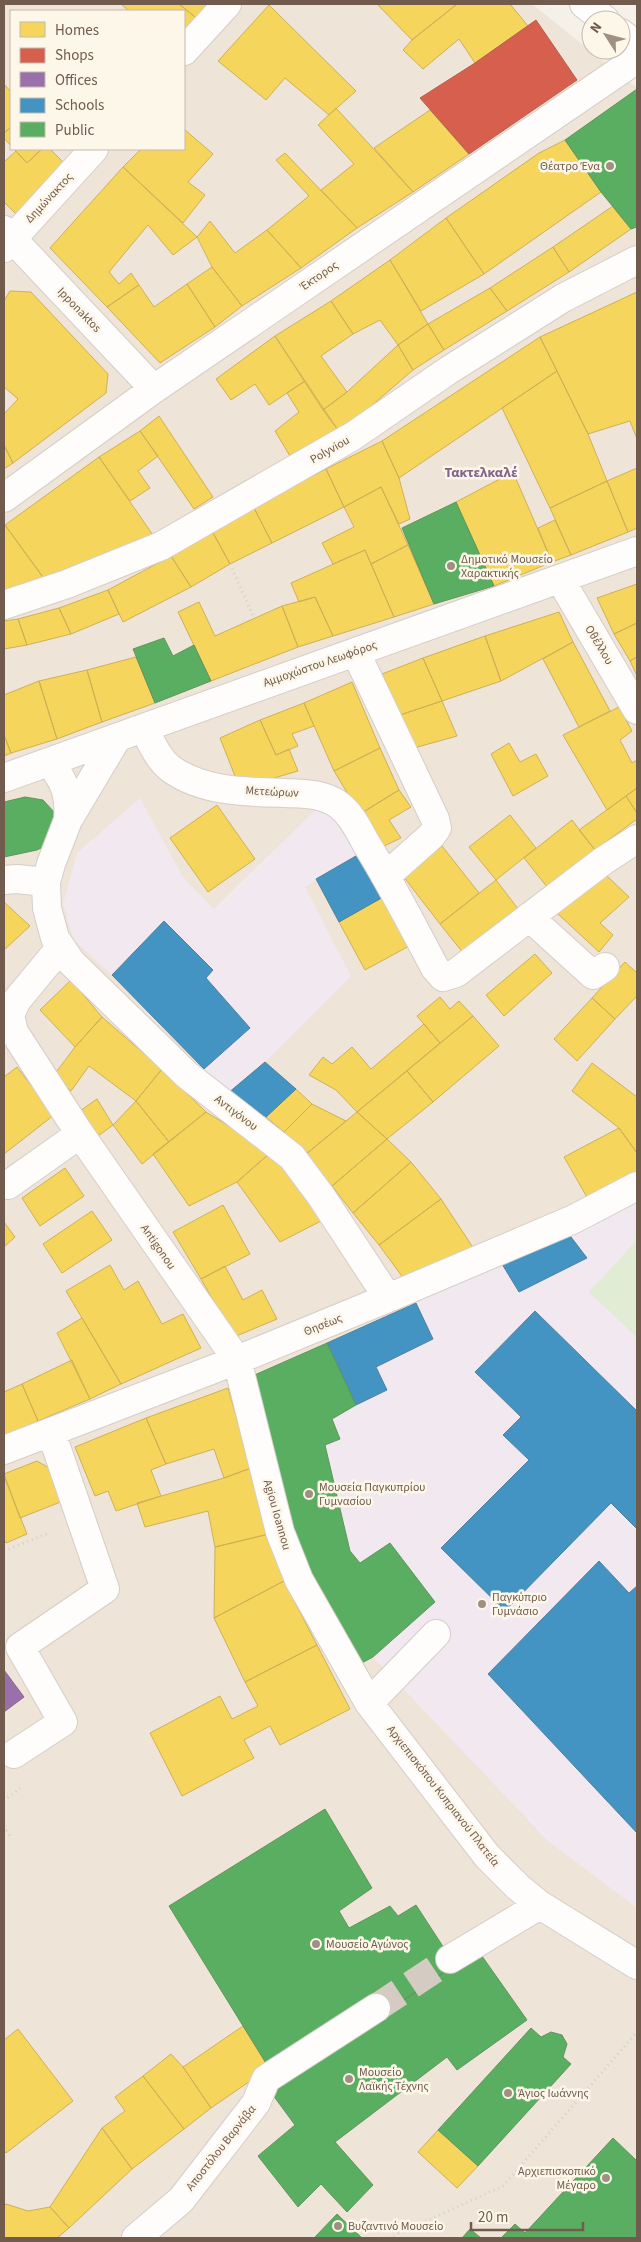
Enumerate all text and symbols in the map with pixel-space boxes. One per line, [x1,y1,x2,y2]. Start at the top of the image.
legend [10,10,185,150]
north arrow [581,10,631,60]
text: N [585,18,607,38]
text: Homes [55,20,99,41]
text: Shops [55,45,94,66]
text: Offices [55,70,98,91]
text: Schools [55,95,104,116]
text: Public [55,120,94,141]
place label: Θέατρο Ένα [540,158,600,175]
marker: Θέατρο Ένα [604,160,616,172]
street label: Δημώνακτος [21,169,77,227]
street label: Έκτορος [296,257,342,296]
street label: Ipponaktos [53,284,105,336]
street label: Polyviou [307,432,353,468]
district label: Τακτελκαλέ [444,463,518,483]
place label: Δημοτικό Μουσείο Χαρακτικής [461,551,553,582]
marker: Δημοτικό Μουσείο Χαρακτικής [445,560,457,572]
street label: Οθέλλου [581,622,617,668]
street label: Αμμοχώστου Λεωφόρος [261,637,379,691]
street label: Μετεώρων [245,782,299,802]
street label: Αντιγόνου [211,1091,261,1135]
street label: Antigonou [136,1221,180,1273]
street label: Θησέως [301,1310,345,1340]
street label: Agiou Ioannou [259,1478,295,1552]
place label: Μουσεία Παγκυπρίου Γυμνασίου [319,1479,425,1510]
marker: Μουσεία Παγκυπρίου Γυμνασίου [303,1488,315,1500]
place label: Παγκύπριο Γυμνάσιο [492,1589,547,1620]
marker: Παγκύπριο Γυμνάσιο [476,1598,488,1610]
street label: Αρχιεπισκόπου Κυπριανού Πλατεία [382,1722,504,1870]
place label: Μουσείο Αγώνος [326,1936,409,1953]
marker: Μουσείο Αγώνος [310,1938,322,1950]
place label: Μουσείο Λαϊκής Τέχνης [359,2064,429,2095]
marker: Μουσείο Λαϊκής Τέχνης [343,2073,355,2085]
place label: Άγιος Ιωάννης [518,2085,589,2102]
marker: Άγιος Ιωάννης [502,2087,514,2099]
street label: Αποστόλου Βαρνάβα [182,2101,260,2195]
place label: Αρχιεπισκοπικό Μέγαρο [518,2163,596,2194]
marker: Αρχιεπισκοπικό Μέγαρο [600,2172,612,2184]
scale bar [471,2200,584,2232]
text: 20 m [478,2207,508,2228]
place label: Βυζαντινό Μουσείο [348,2218,443,2235]
marker: Βυζαντινό Μουσείο [332,2220,344,2232]

